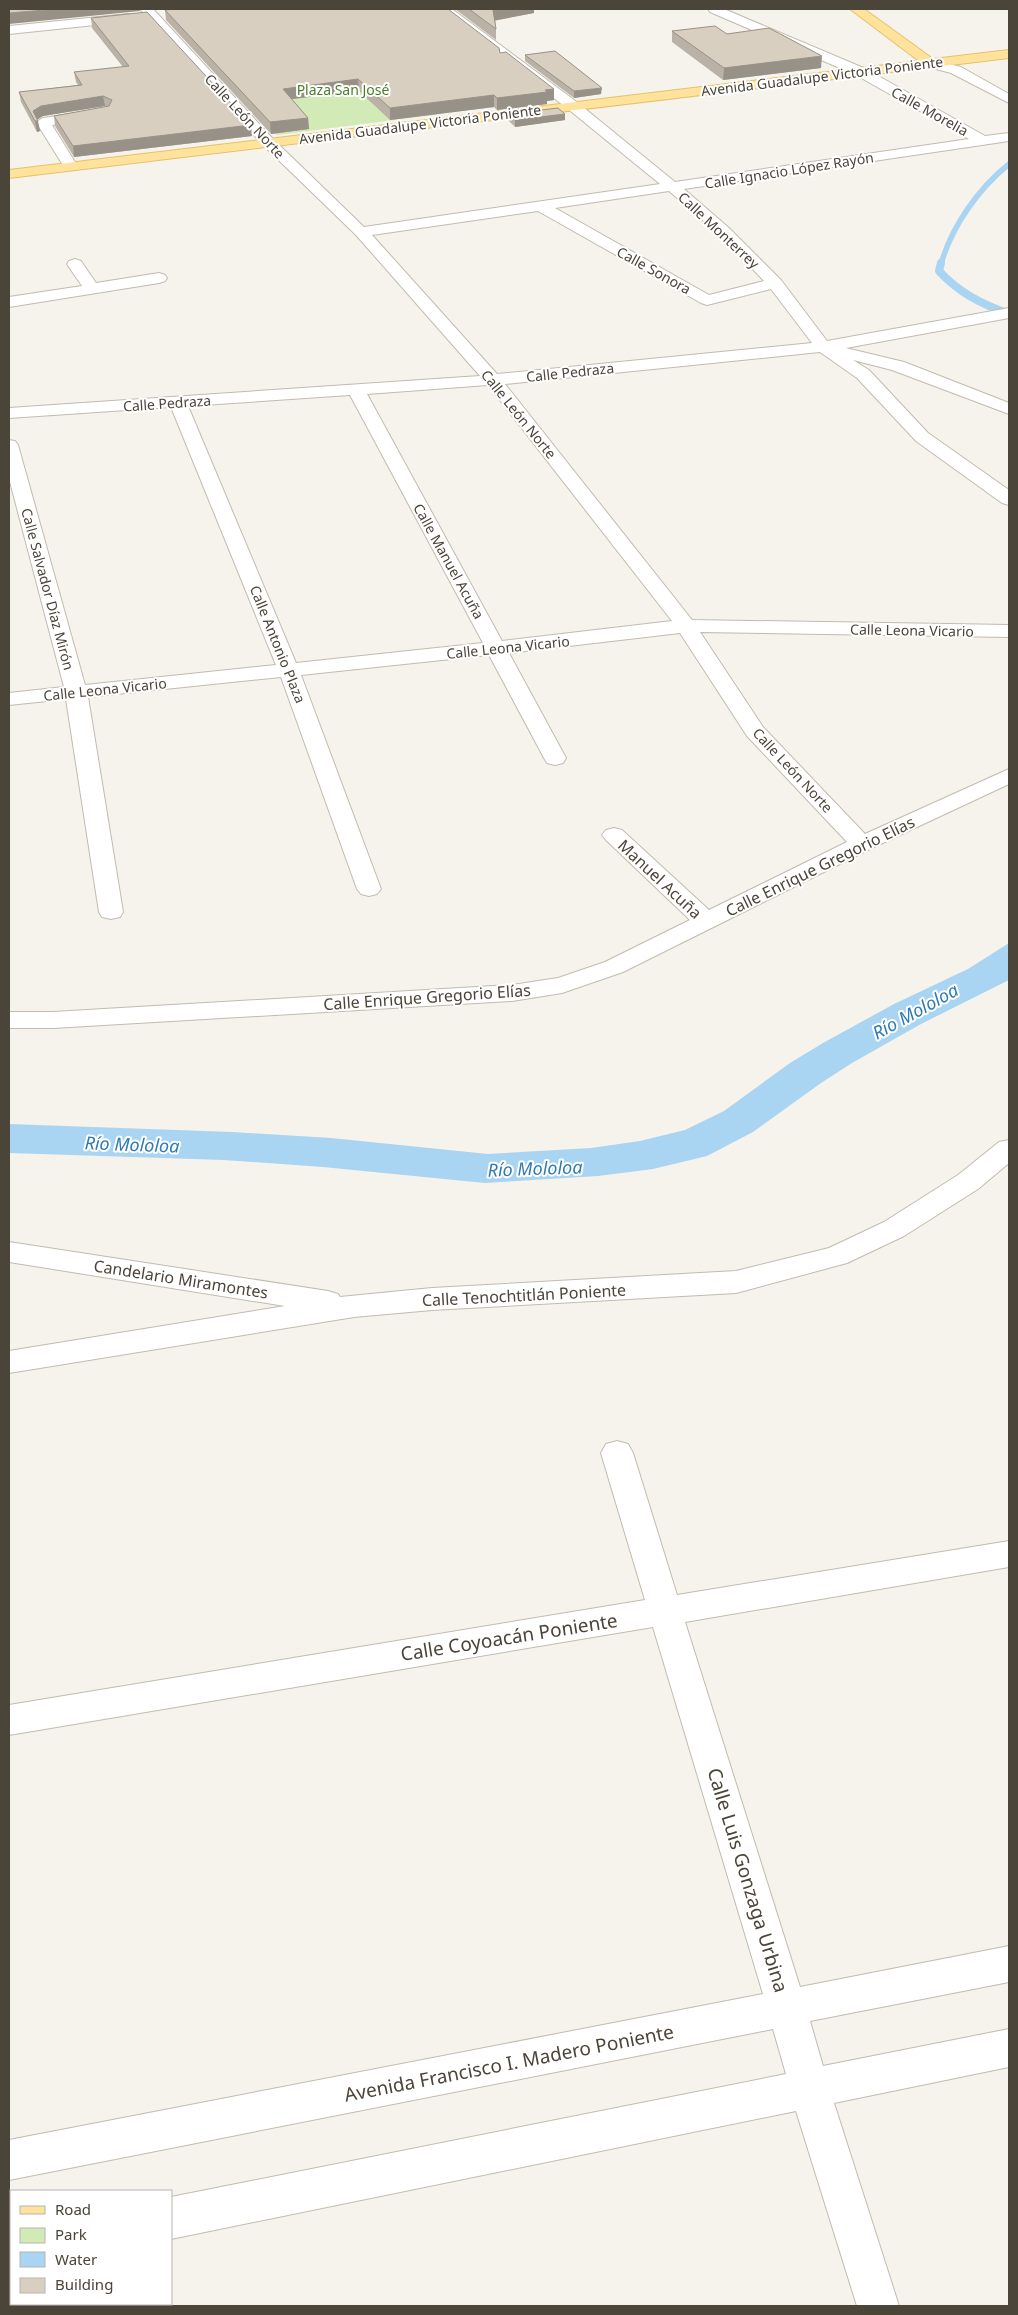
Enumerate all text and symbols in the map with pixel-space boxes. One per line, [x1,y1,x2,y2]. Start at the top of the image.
street label: Avenida Guadalupe Victoria Poniente [700,52,944,100]
street label: Calle León Norte [201,70,289,163]
park label: Plaza San José [297,80,389,99]
street label: Calle Morelia [888,82,972,140]
street label: Avenida Guadalupe Victoria Poniente [298,100,542,148]
street label: Calle Ignacio López Rayón [703,147,875,193]
street label: Calle Monterrey [674,187,764,273]
street label: Calle Sonora [613,242,695,298]
street label: Calle Pedraza [525,358,615,386]
street label: Calle León Norte [477,366,561,463]
street label: Calle Pedraza [122,390,212,416]
street label: Calle Manuel Acuña [409,500,489,622]
street label: Calle Salvador Díaz Mirón [17,506,79,672]
street label: Calle Antonio Plaza [246,582,310,706]
street label: Calle Leona Vicario [850,619,974,641]
street label: Calle Leona Vicario [445,631,571,663]
street label: Calle Leona Vicario [42,673,168,705]
street label: Calle León Norte [749,724,837,817]
street label: Calle Enrique Gregorio Elías [722,811,918,921]
street label: Manuel Acuña [613,834,707,924]
water label: Río Mololoa [868,978,962,1044]
street label: Calle Enrique Gregorio Elías [323,979,531,1015]
water label: Río Mololoa [84,1130,180,1158]
water label: Río Mololoa [487,1154,583,1182]
street label: Candelario Miramontes [92,1254,270,1304]
street label: Calle Tenochtitlán Poniente [421,1279,627,1311]
street label: Calle Coyoacán Poniente [399,1607,619,1667]
street label: Calle Luis Gonzaga Urbina [701,1765,795,1995]
street label: Avenida Francisco I. Madero Poniente [342,2018,676,2108]
legend [10,2190,172,2305]
text: Road [55,2199,91,2219]
text: Park [55,2224,87,2244]
text: Water [55,2249,97,2269]
text: Building [55,2274,113,2294]

